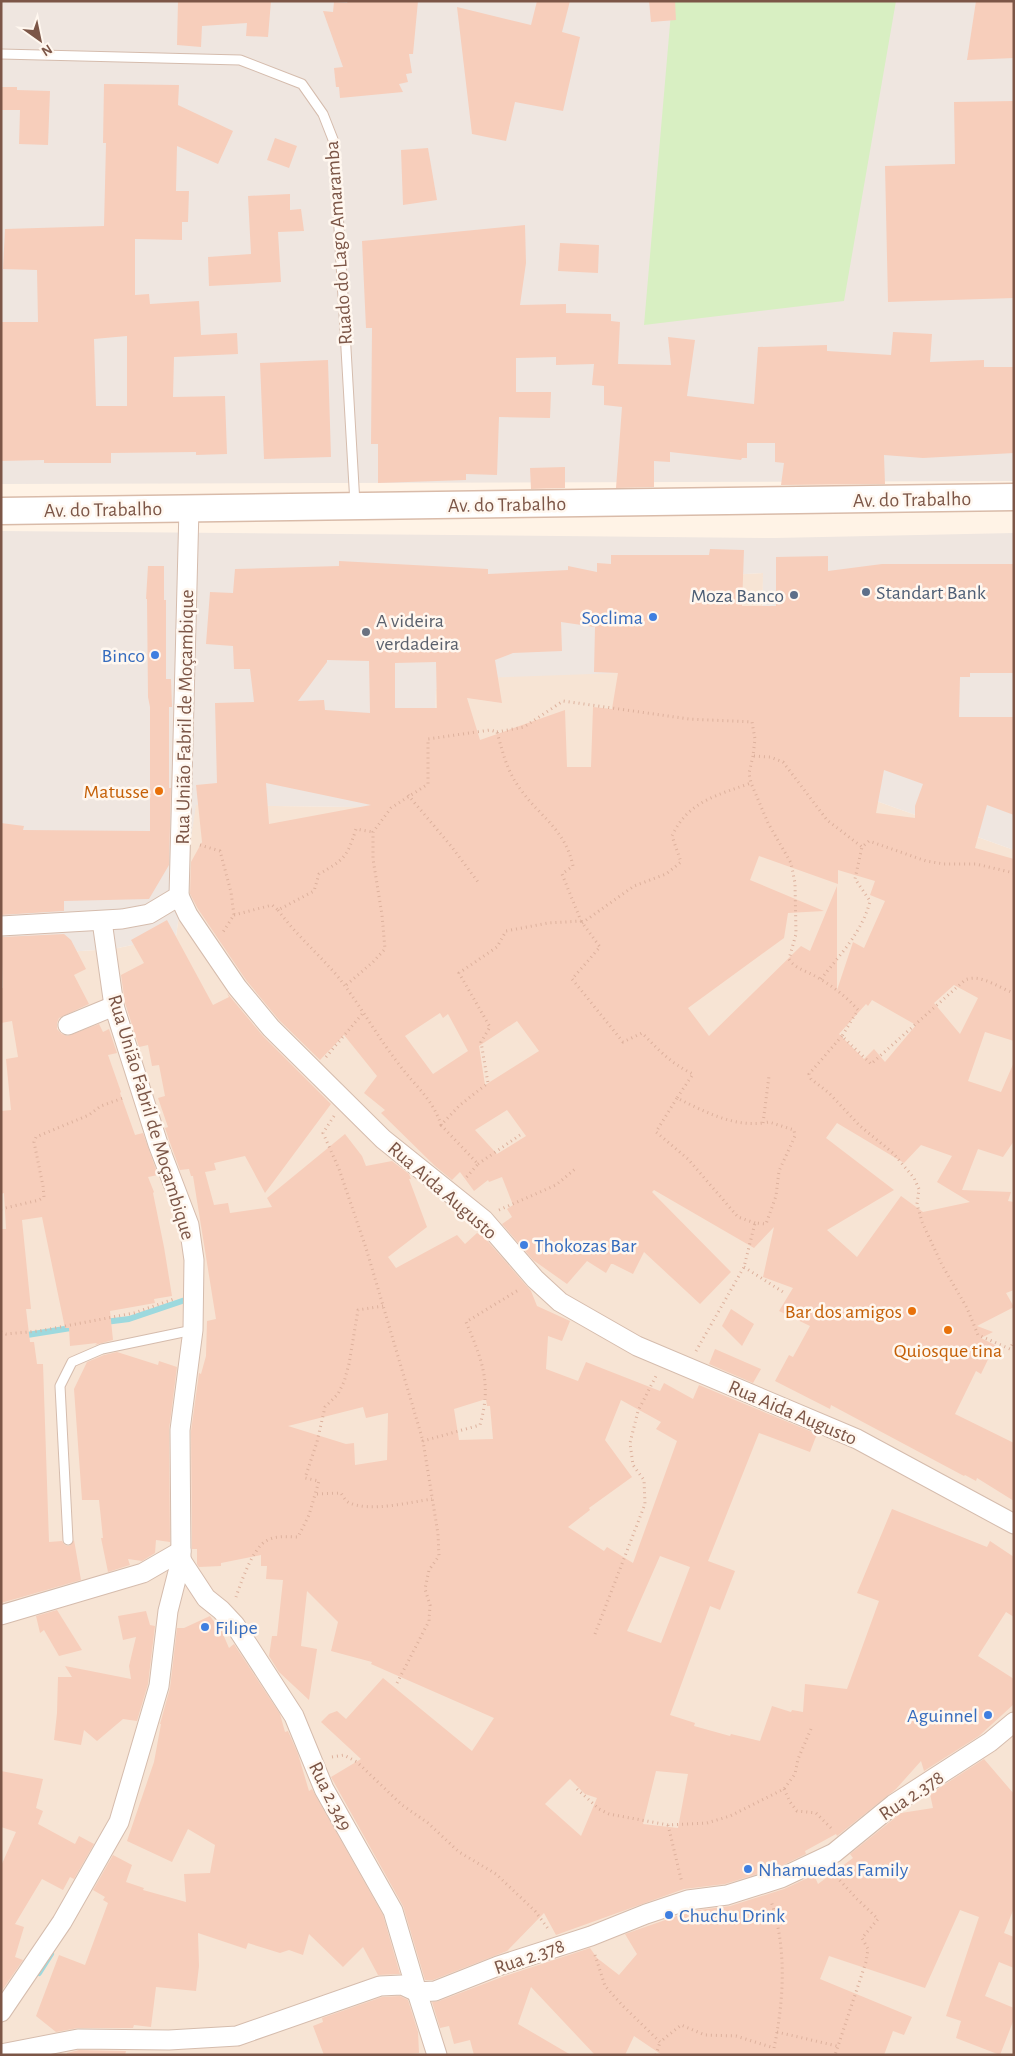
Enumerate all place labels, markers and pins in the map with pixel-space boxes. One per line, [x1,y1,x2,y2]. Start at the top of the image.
place label: Standart Bank [876,583,986,603]
place label: Moza Banco [691,586,784,606]
marker: Standart Bank [860,586,872,598]
marker: Moza Banco [788,589,800,601]
place label: Soclima [581,608,643,628]
place label: A videira verdadeira [376,611,459,654]
marker: Soclima [647,611,659,623]
marker: A videira verdadeira [360,626,372,638]
place label: Binco [102,646,145,666]
marker: Binco [149,649,161,661]
place label: Matusse [84,782,149,802]
marker: Matusse [153,785,165,797]
place label: Thokozas Bar [534,1236,637,1256]
marker: Thokozas Bar [518,1239,530,1251]
place label: Bar dos amigos [785,1302,902,1322]
marker: Bar dos amigos [906,1305,918,1317]
marker: Quiosque tina [942,1324,954,1336]
place label: Quiosque tina [894,1341,1002,1361]
place label: Filipe [215,1618,258,1638]
marker: Filipe [199,1621,211,1633]
place label: Aguinnel [907,1706,978,1726]
marker: Aguinnel [982,1709,994,1721]
place label: Nhamuedas Family [758,1860,909,1880]
marker: Nhamuedas Family [742,1863,754,1875]
place label: Chuchu Drink [679,1906,785,1926]
marker: Chuchu Drink [663,1909,675,1921]

